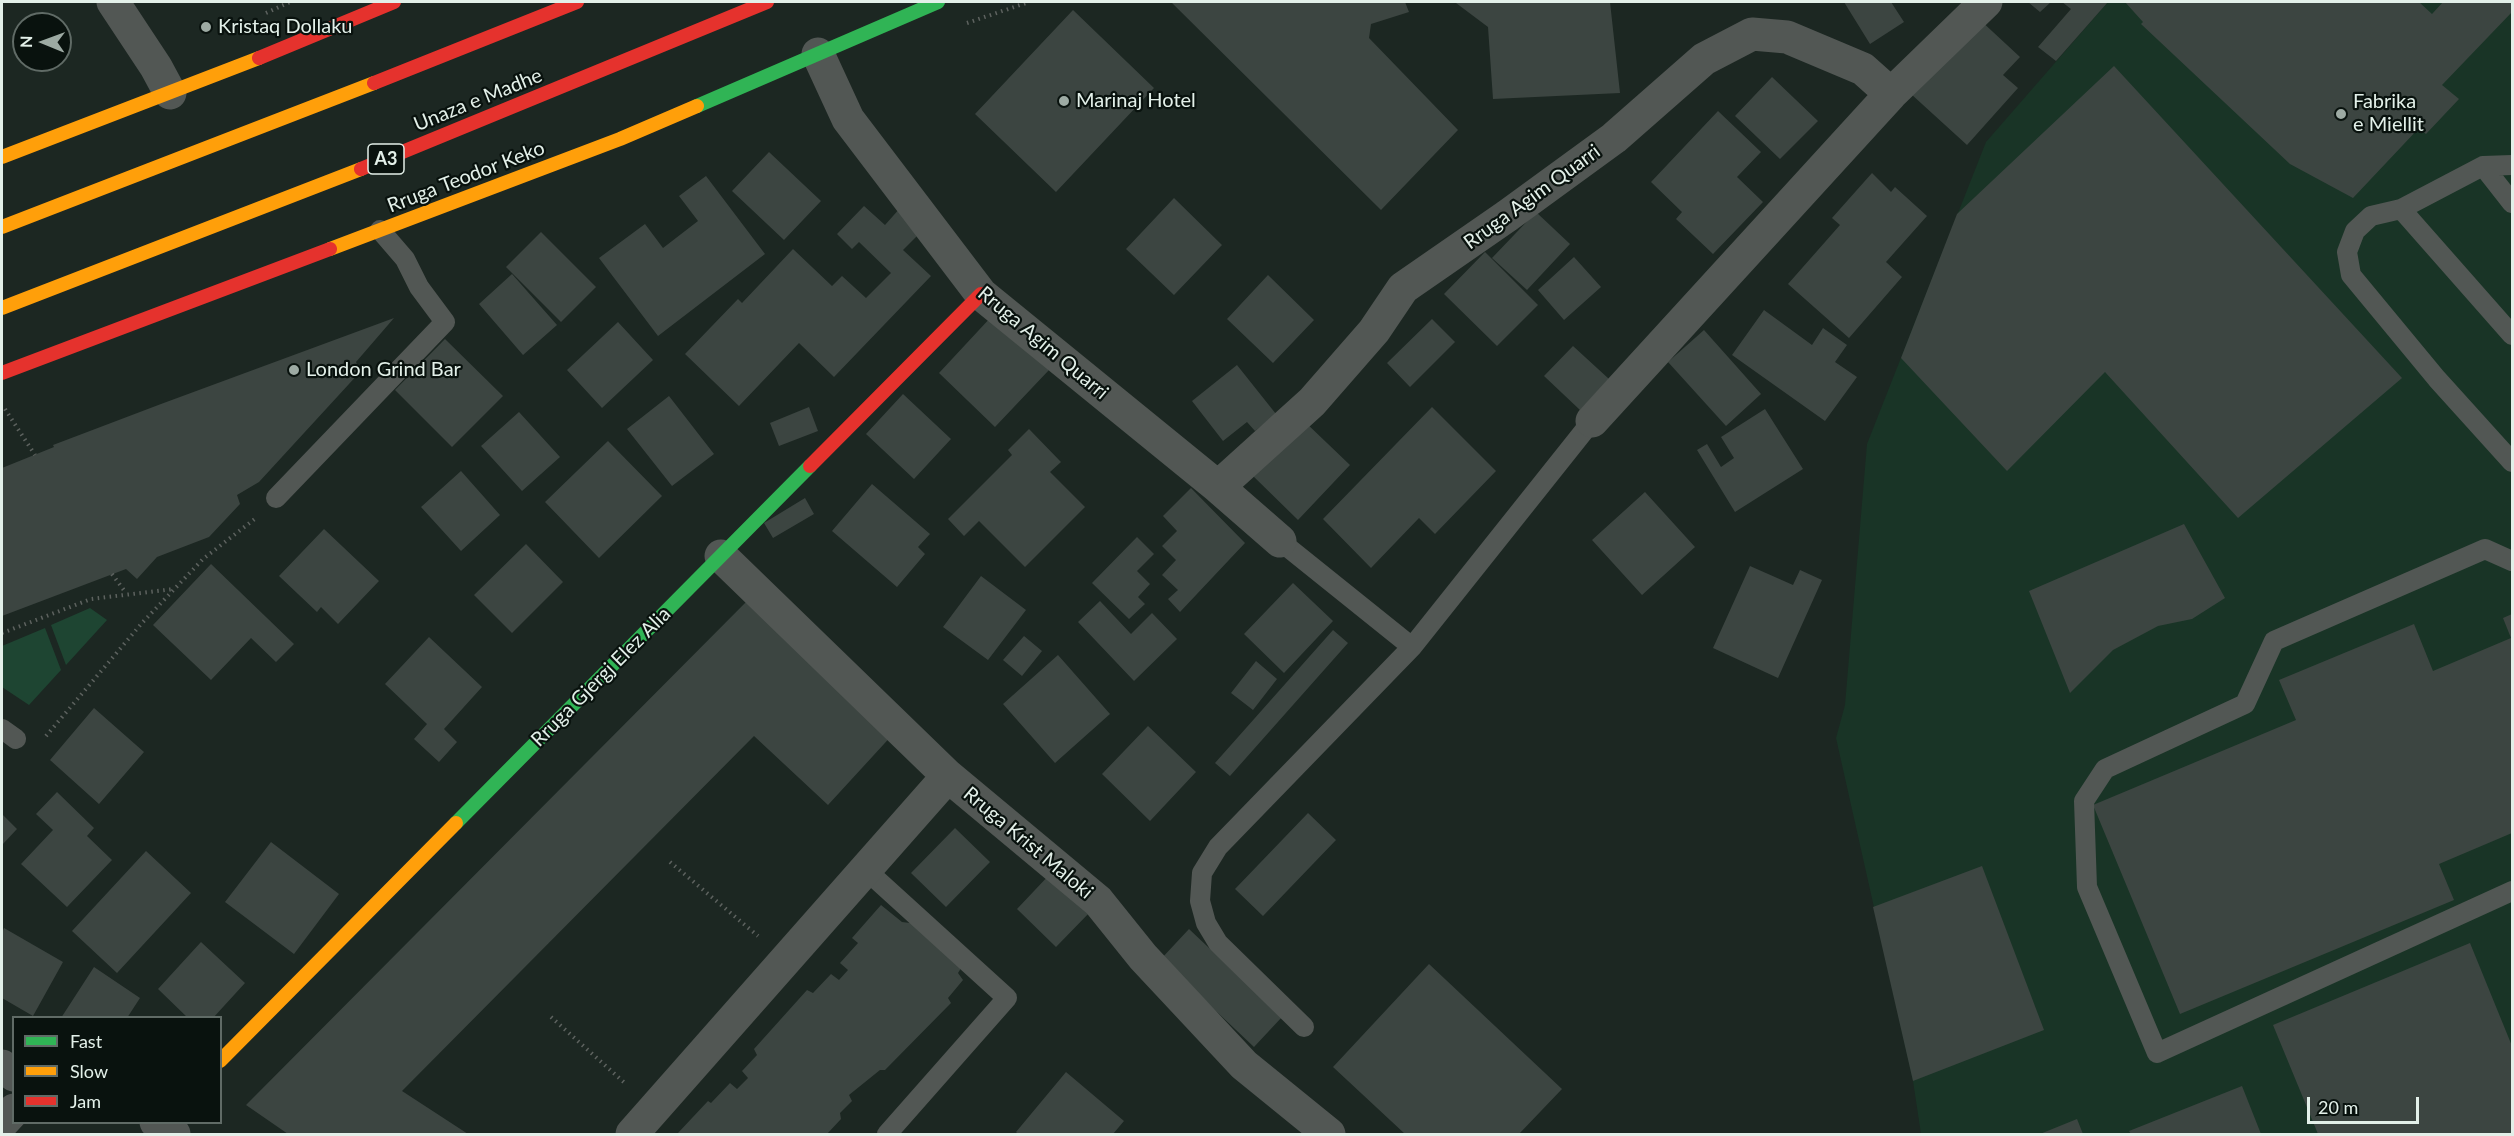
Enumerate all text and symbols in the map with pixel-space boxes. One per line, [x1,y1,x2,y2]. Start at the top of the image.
north arrow [12,12,72,72]
place label: Kristaq Dollaku [218,15,353,39]
marker: Kristaq Dollaku [199,20,213,34]
text: N [16,35,35,48]
street label: Unaza e Madhe [410,63,546,137]
place label: Marinaj Hotel [1076,89,1196,113]
place label: Fabrika e Miellit [2353,90,2424,137]
marker: Marinaj Hotel [1057,94,1071,108]
marker: Fabrika e Miellit [2334,107,2348,121]
street label: Rruga Teodor Keko [384,136,548,218]
street label: Rruga Agim Quarri [1459,139,1605,255]
road number: A3 [368,144,404,174]
street label: Rruga Agim Quarri [973,281,1113,405]
place label: London Grind Bar [306,358,461,382]
marker: London Grind Bar [287,363,301,377]
street label: Rruga Gjergj Elez Alia [526,602,676,752]
street label: Rruga Krist Maloki [958,782,1098,904]
legend [12,1016,222,1124]
text: Fast [70,1030,102,1052]
text: Slow [70,1060,108,1082]
scale bar [2310,1085,2422,1123]
text: Jam [70,1090,101,1112]
text: 20 m [2318,1096,2358,1118]

